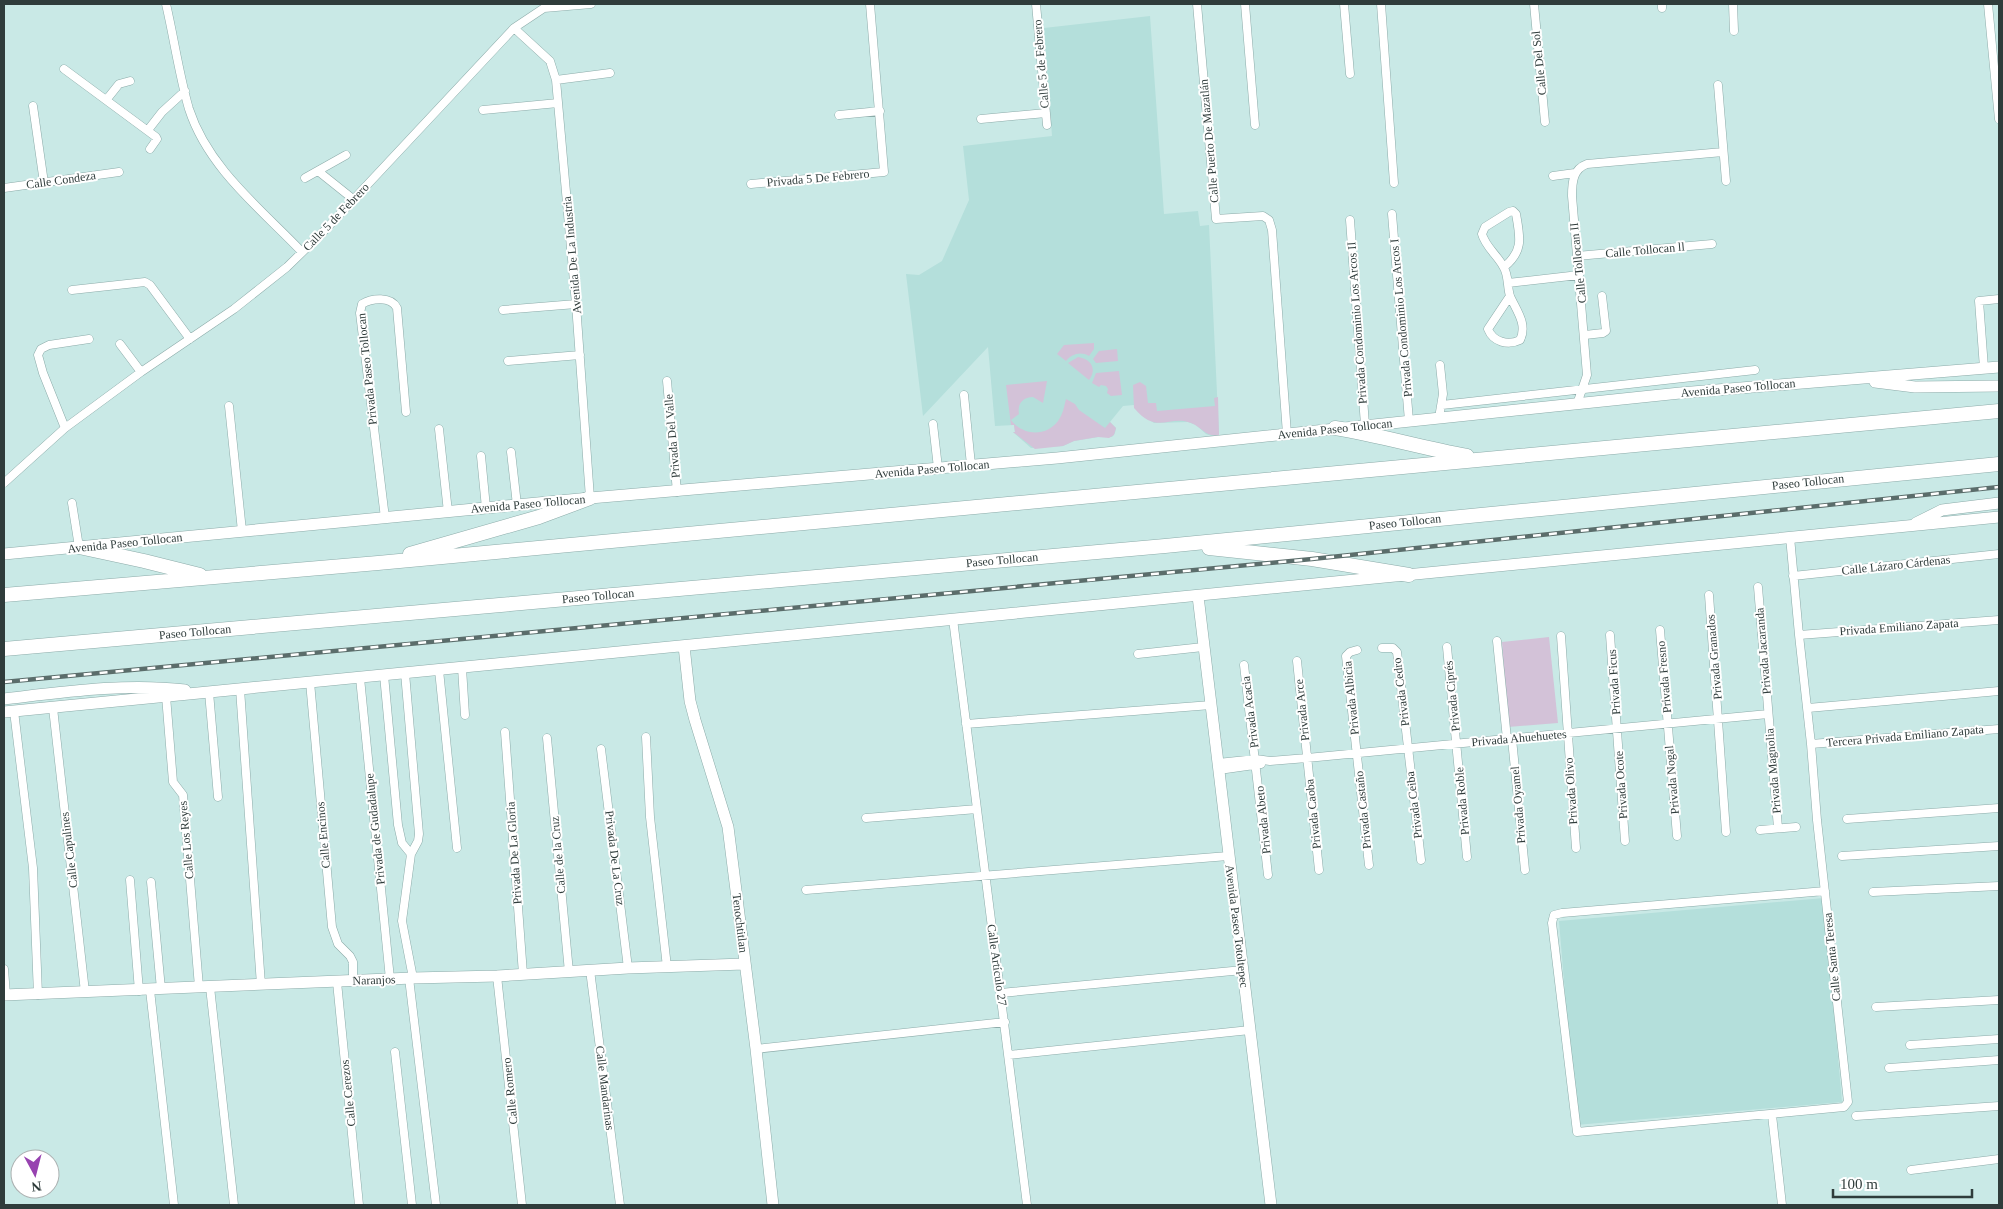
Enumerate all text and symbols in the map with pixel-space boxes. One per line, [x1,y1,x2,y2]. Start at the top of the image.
street label: Calle 5 de Febrero [1030,19,1052,109]
street label: Calle Del Sol [1529,29,1549,96]
street label: Calle Puerto De Mazatlán [1197,78,1221,204]
street label: Privada 5 De Febrero [766,167,870,189]
street label: Calle Condeza [25,168,97,192]
street label: Calle 5 de Febrero [300,180,372,254]
street label: Avenida De La Industria [560,195,584,314]
street label: Calle Tollocan II [1567,222,1589,304]
street label: Privada Condominio Los Arcos I [1387,238,1415,398]
street label: Calle Tollocan ll [1605,240,1686,260]
street label: Privada Condominio Los Arcos II [1344,241,1370,405]
street label: Privada Paseo Tollocan [354,312,380,426]
street label: Avenida Paseo Tollocan [1680,376,1796,400]
street label: Privada Del Valle [661,393,683,479]
street label: Avenida Paseo Tollocan [1277,416,1393,442]
street label: Avenida Paseo Tollocan [874,457,990,481]
street label: Paseo Tollocan [1771,471,1845,493]
street label: Avenida Paseo Tollocan [470,492,586,516]
street label: Paseo Tollocan [1368,511,1442,533]
street label: Avenida Paseo Tollocan [67,530,183,556]
street label: Paseo Tollocan [965,550,1039,570]
street label: Calle Lázaro Cárdenas [1841,552,1951,578]
street label: Paseo Tollocan [561,586,635,606]
street label: Privada Jacaranda [1752,606,1774,695]
street label: Privada Granados [1703,613,1725,700]
street label: Privada Emiliano Zapata [1839,616,1960,638]
street label: Paseo Tollocan [158,622,232,642]
street label: Privada Fresno [1654,640,1674,714]
street label: Privada Ficus [1605,648,1623,715]
street label: Privada Cedro [1390,657,1412,727]
street label: Privada Albicia [1340,660,1362,736]
street label: Privada Ciprés [1441,660,1463,732]
street label: Privada Acacia [1239,675,1261,749]
street label: Privada Arce [1292,678,1312,742]
street label: Tercera Privada Emiliano Zapata [1826,722,1985,750]
street label: Privada Ahuehuetes [1471,727,1568,749]
street label: Privada Magnolia [1762,727,1784,814]
street label: Privada Nogal [1662,744,1682,815]
street label: Privada Ocote [1612,750,1630,820]
street label: Privada Olivo [1562,757,1580,825]
street label: Privada Oyamel [1508,765,1528,844]
street label: Privada Roble [1452,766,1472,836]
street label: Privada Castaño [1352,770,1374,850]
street label: Privada Ceiba [1403,770,1425,839]
street label: Privada de Gudadalupe [362,773,388,885]
street label: Privada Caoba [1302,778,1324,850]
street label: Privada Abeto [1252,785,1274,855]
street label: Calle Los Reyes [176,800,196,880]
street label: Privada De La Gloria [503,800,525,905]
street label: Calle Encinos [313,801,333,869]
street label: Privada De La Cruz [602,810,628,906]
street label: Calle Capulines [57,811,81,889]
street label: Calle de la Cruz [548,816,568,894]
street label: Avenida Paseo Totoltepec [1222,864,1252,988]
street label: Tenochtitlan [729,892,751,954]
street label: Calle Santa Teresa [1820,911,1844,1002]
street label: Calle Artículo 27 [984,923,1010,1007]
street label: Naranjos [352,972,396,988]
street label: Calle Mandarinas [593,1045,617,1131]
street label: Calle Romero [500,1057,520,1125]
street label: Calle Cerezos [338,1059,358,1127]
north arrow [10,1149,60,1199]
scale bar [1833,1166,1972,1198]
text: 100 m [1840,1176,1878,1192]
text: N [31,1178,42,1194]

